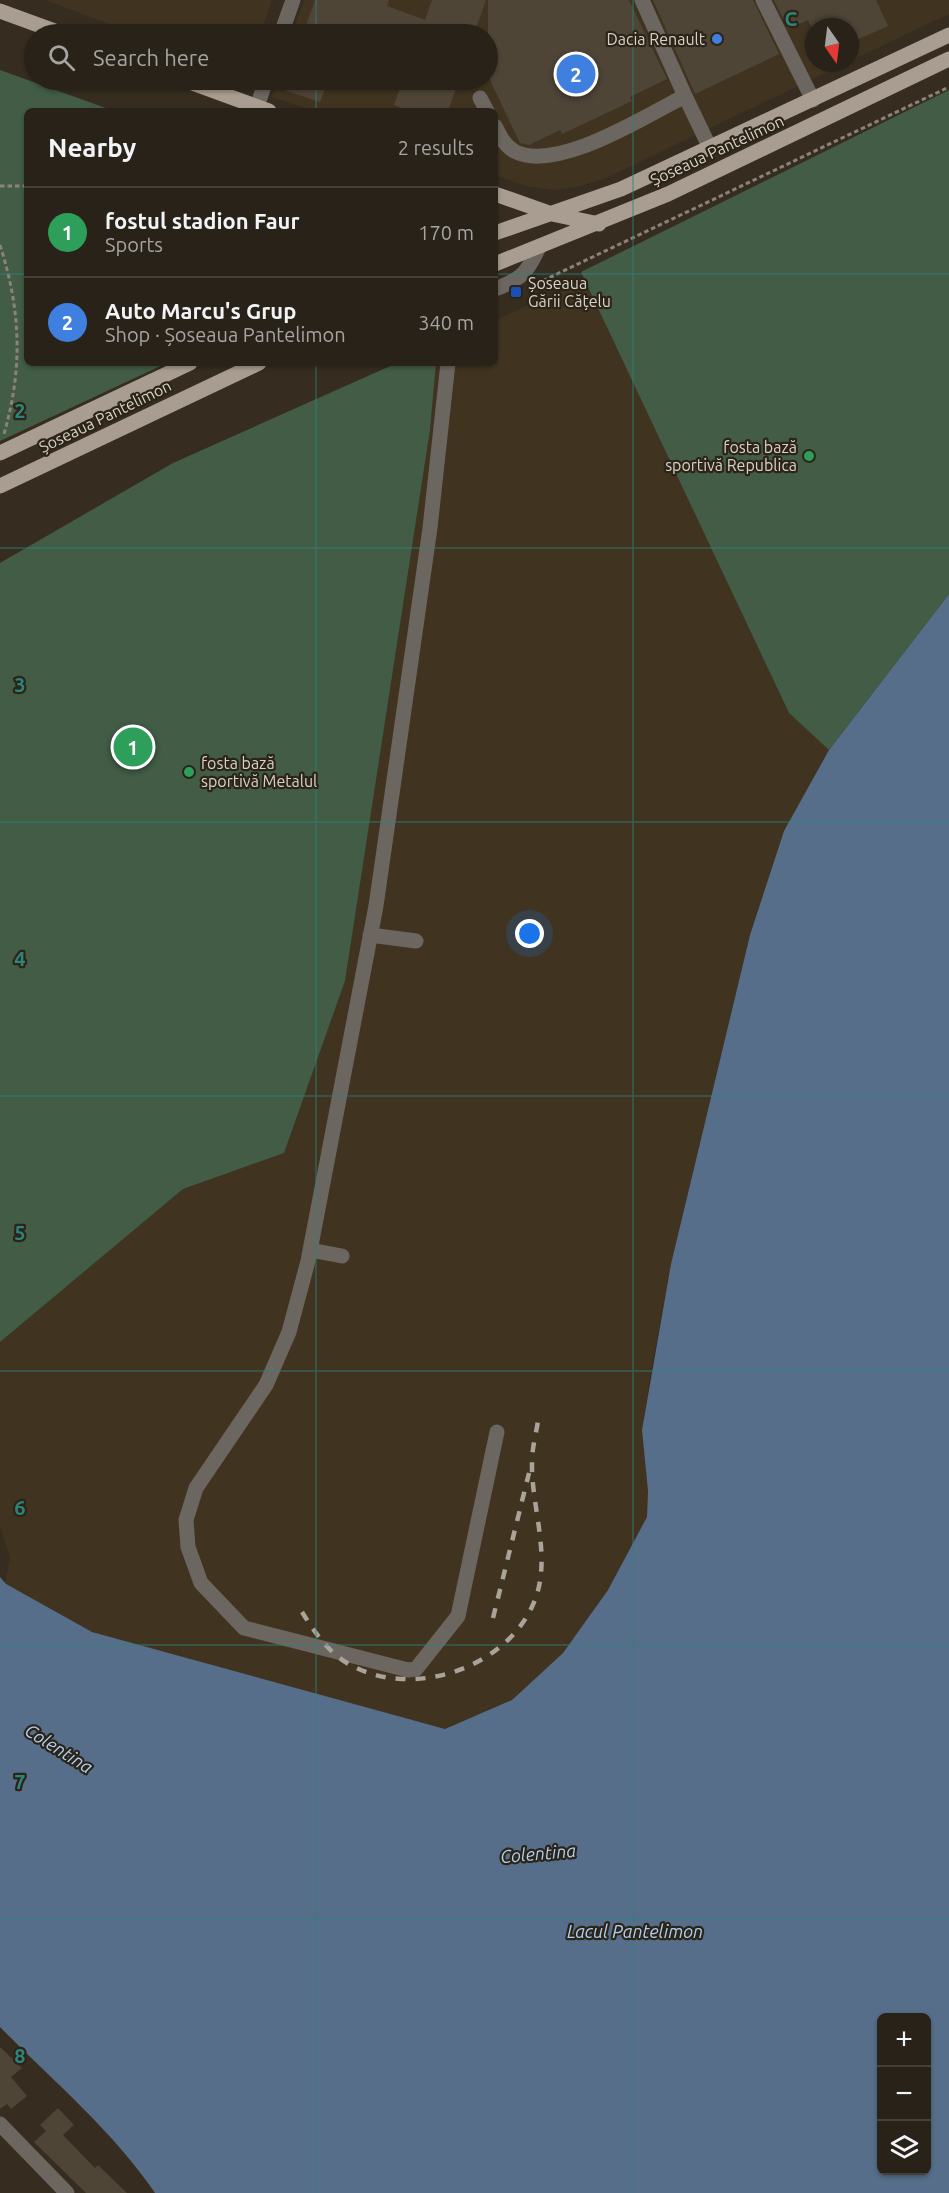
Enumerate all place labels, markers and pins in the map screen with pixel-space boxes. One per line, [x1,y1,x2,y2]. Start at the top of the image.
place label: Dacia Renault [607,30,706,48]
marker: Dacia Renault [710,32,724,46]
pin: 2 [556,52,596,97]
place label: Șoseaua Gării Cățelu [528,274,611,310]
marker: Șoseaua Gării Cățelu [509,285,523,299]
place label: fosta bază sportivă Republica [665,438,797,474]
marker: fosta bază sportivă Republica [802,449,816,463]
pin: 1 [114,724,152,770]
place label: fosta bază sportivă Metalul [201,754,317,790]
marker: fosta bază sportivă Metalul [182,765,196,779]

